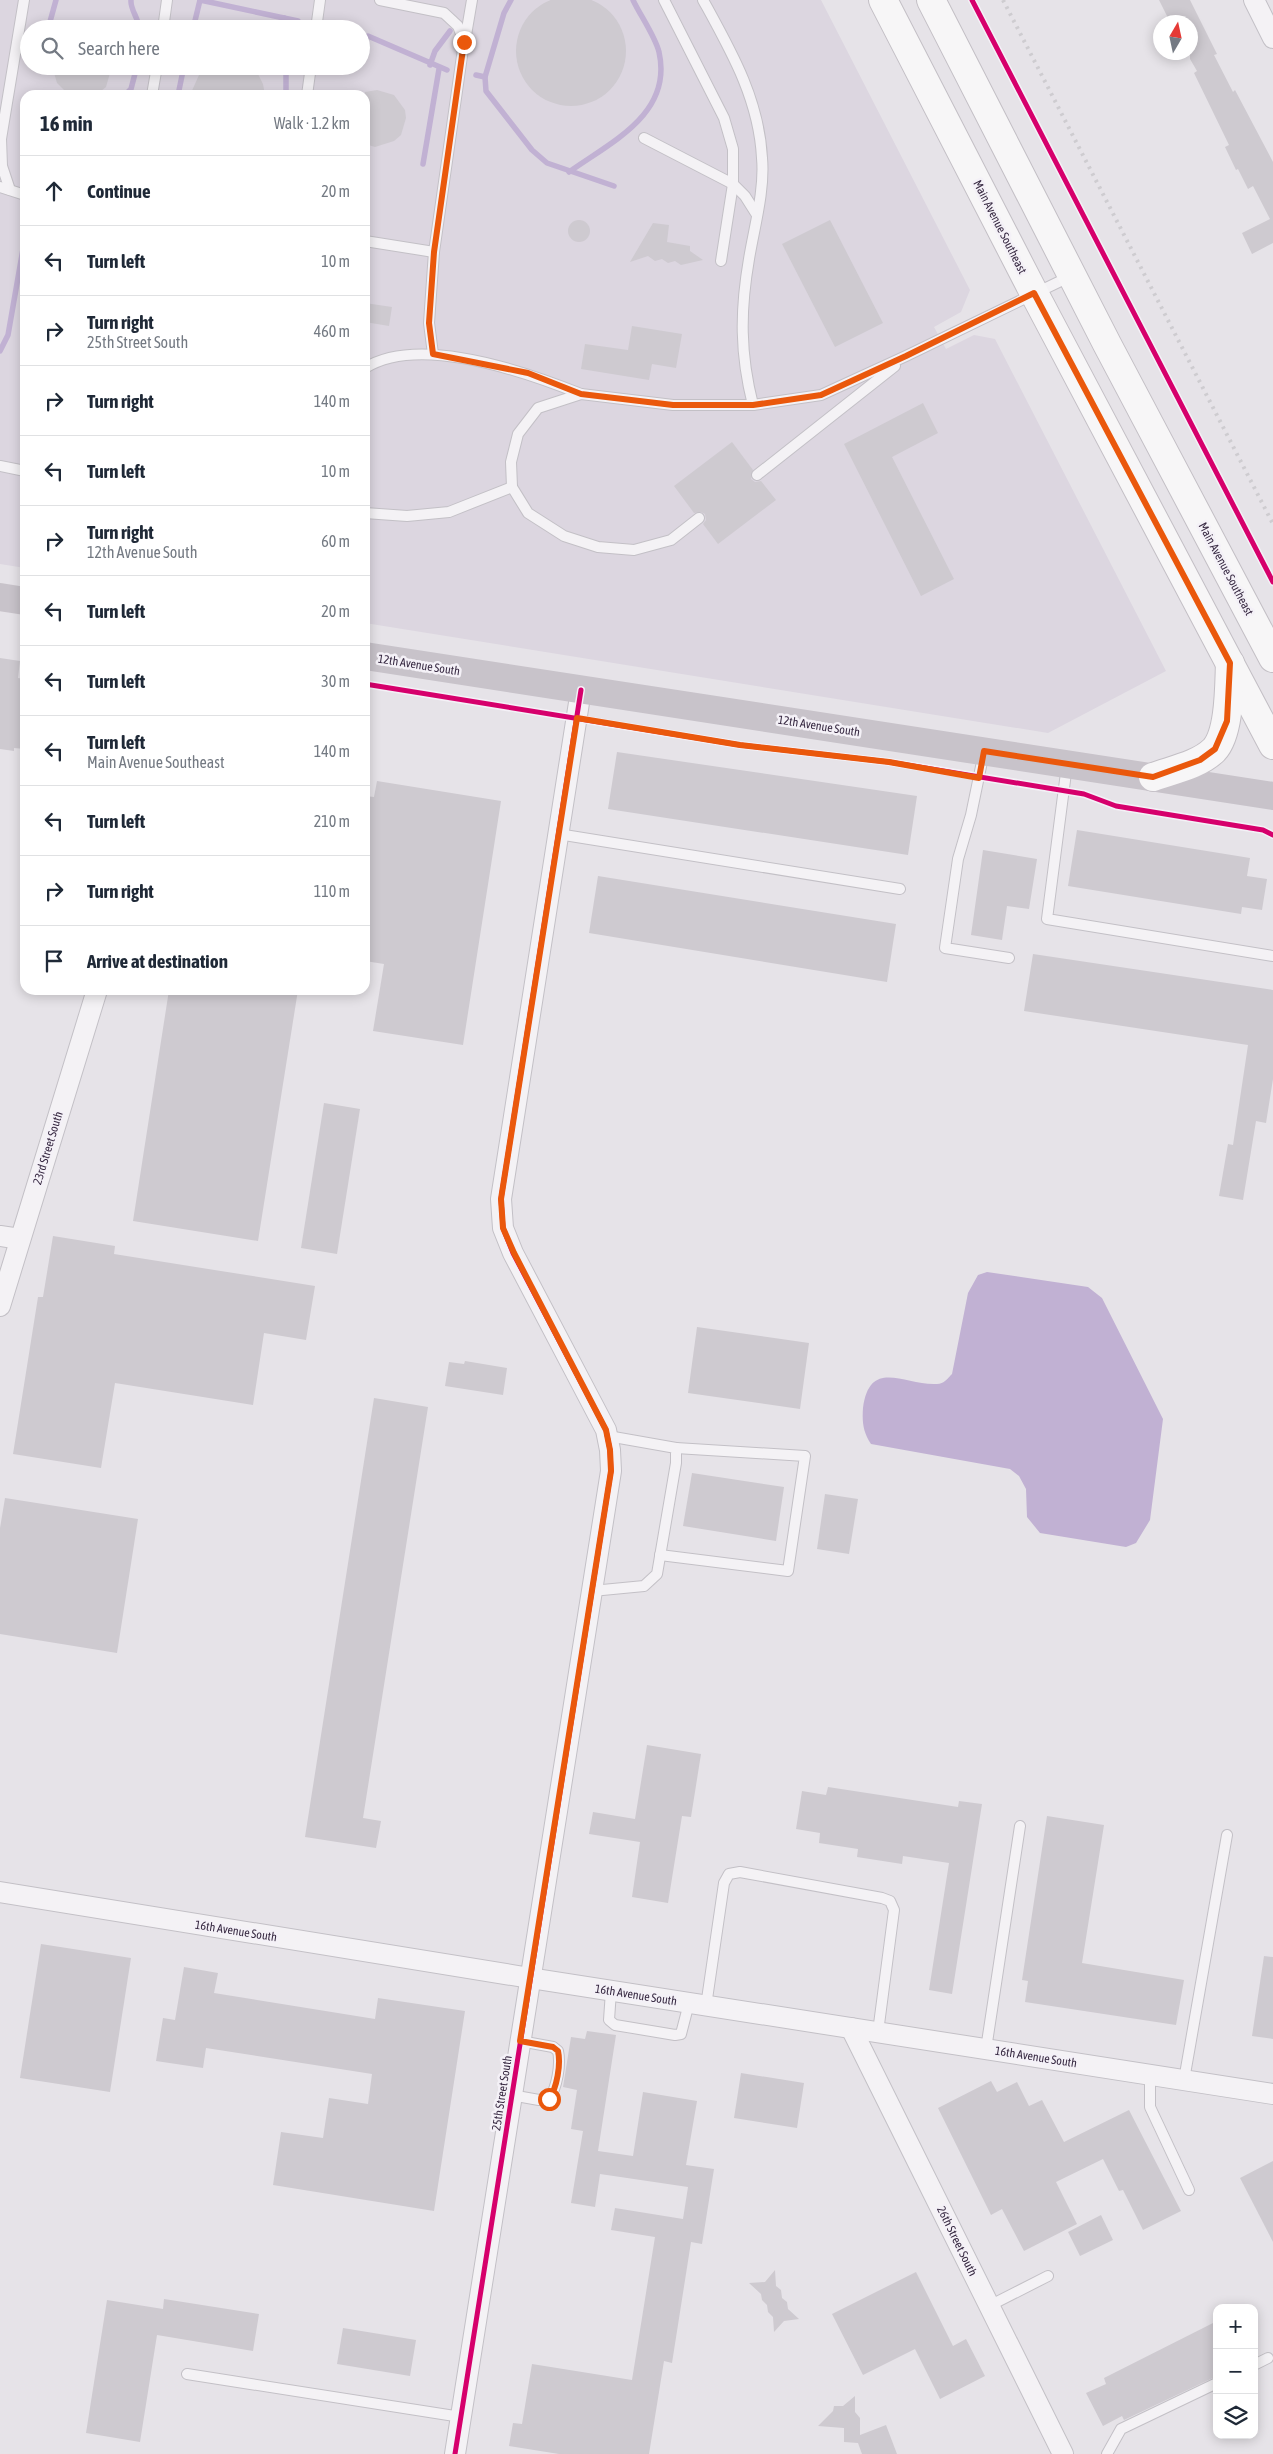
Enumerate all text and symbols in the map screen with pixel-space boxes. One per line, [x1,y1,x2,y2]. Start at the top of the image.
north arrow [1153,15,1198,60]
search box [20,20,370,75]
route end [453,31,476,54]
icon: search [38,34,66,62]
text: Search here [78,37,160,59]
text: 16 min [40,111,93,135]
text: Walk · 1.2 km [274,114,350,132]
icon: ahead [40,177,68,205]
street label: Main Avenue Southeast [970,178,1030,277]
text: Continue [87,180,151,202]
text: 20 m [321,182,350,200]
icon: left [40,247,68,275]
text: Turn left [87,250,145,272]
text: 10 m [321,252,350,270]
text: Turn right [87,311,154,333]
icon: right [40,317,68,345]
text: 460 m [314,322,350,340]
text: 25th Street South [87,333,188,351]
icon: right [40,387,68,415]
text: Turn right [87,390,154,412]
text: 140 m [314,392,350,410]
icon: left [40,457,68,485]
text: Turn left [87,460,145,482]
text: 10 m [321,462,350,480]
street label: Main Avenue Southeast [1196,520,1257,618]
text: Turn right [87,521,154,543]
icon: right [40,527,68,555]
text: 60 m [321,532,350,550]
text: 12th Avenue South [87,543,197,561]
icon: left [40,597,68,625]
text: Turn left [87,600,145,622]
text: 20 m [321,602,350,620]
street label: 12th Avenue South [377,652,461,678]
icon: left [40,667,68,695]
text: Turn left [87,670,145,692]
text: 30 m [321,672,350,690]
street label: 12th Avenue South [777,713,861,739]
text: Turn left [87,731,145,753]
icon: left [40,737,68,765]
text: 140 m [314,742,350,760]
text: Main Avenue Southeast [87,753,225,771]
icon: left [40,807,68,835]
text: Turn left [87,810,145,832]
text: 210 m [314,812,350,830]
icon: right [40,877,68,905]
text: Turn right [87,880,154,902]
text: 110 m [314,882,350,900]
icon: arrive [40,947,68,975]
text: Arrive at destination [87,950,228,972]
street label: 23rd Street South [30,1110,66,1186]
street label: 16th Avenue South [194,1918,278,1944]
street label: 16th Avenue South [594,1982,678,2008]
street label: 16th Avenue South [994,2044,1078,2070]
street label: 25th Street South [489,2054,515,2132]
route start [538,2088,561,2111]
street label: 26th Street South [934,2204,980,2278]
map controls [1213,2304,1258,2439]
button: + [1213,2304,1258,2349]
button: − [1213,2349,1258,2394]
button: layers [1213,2394,1258,2439]

